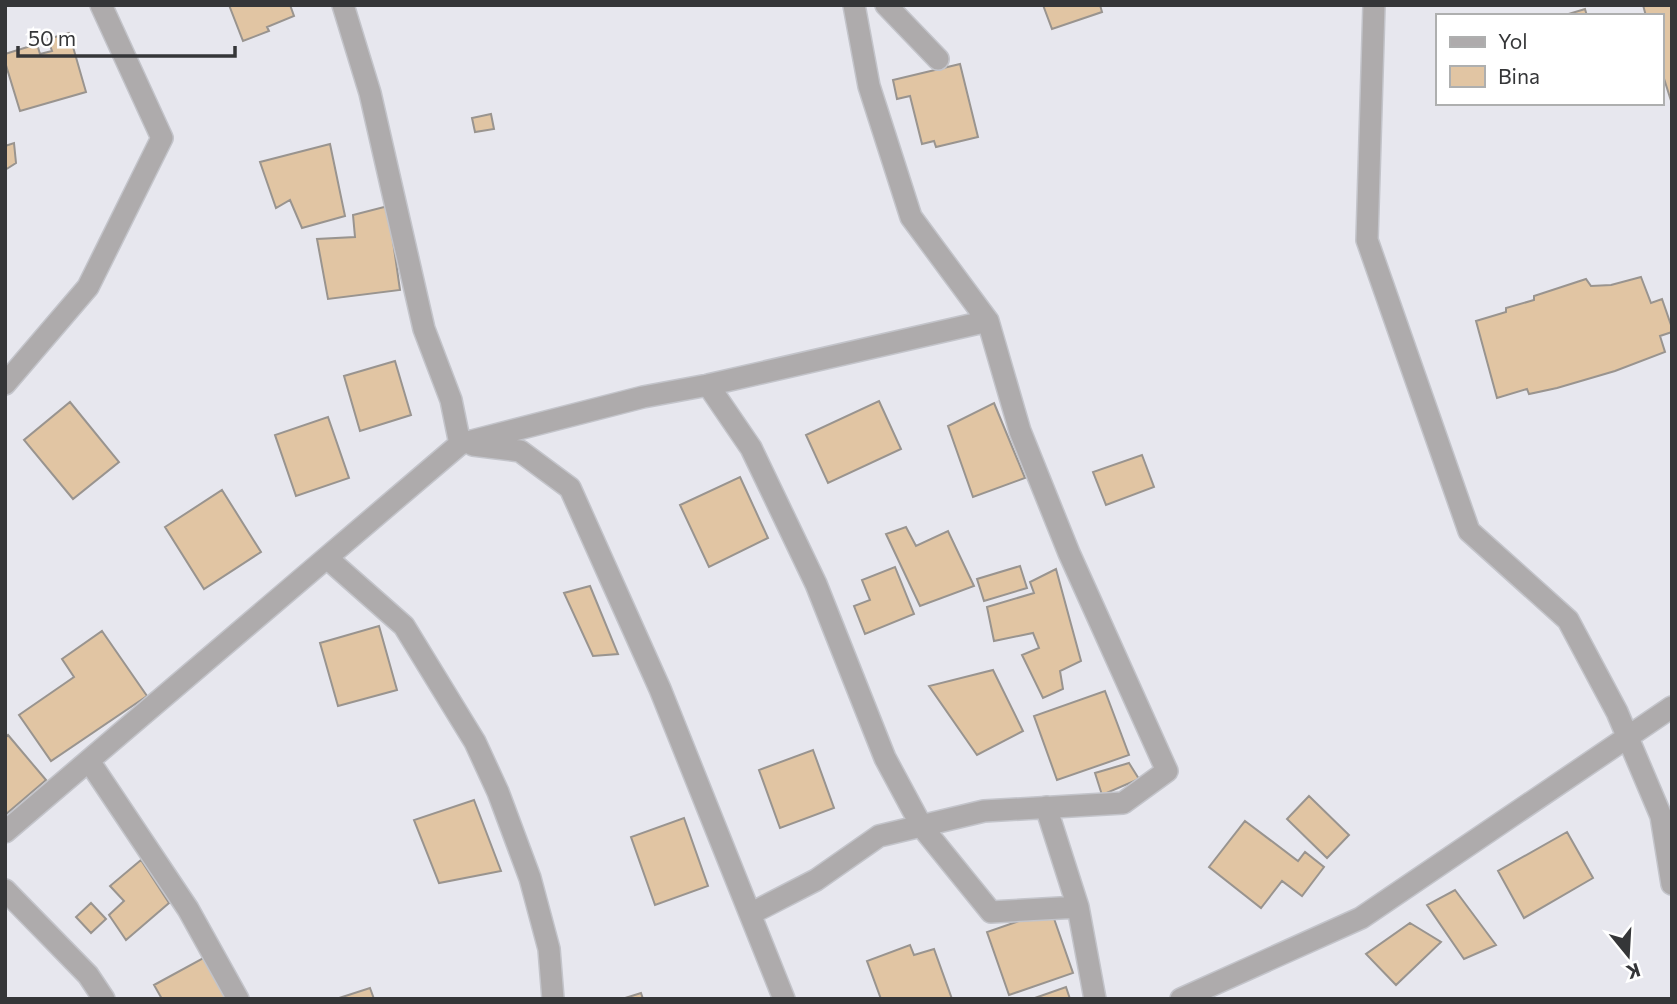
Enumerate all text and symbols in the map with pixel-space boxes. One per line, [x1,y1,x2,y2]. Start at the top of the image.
scale bar [18,14,234,58]
legend [1436,14,1663,105]
text: 50 m [28,25,76,50]
text: Yol [1498,28,1528,53]
text: Bina [1498,63,1540,88]
north arrow [1593,920,1663,990]
text: K [1624,959,1643,985]

